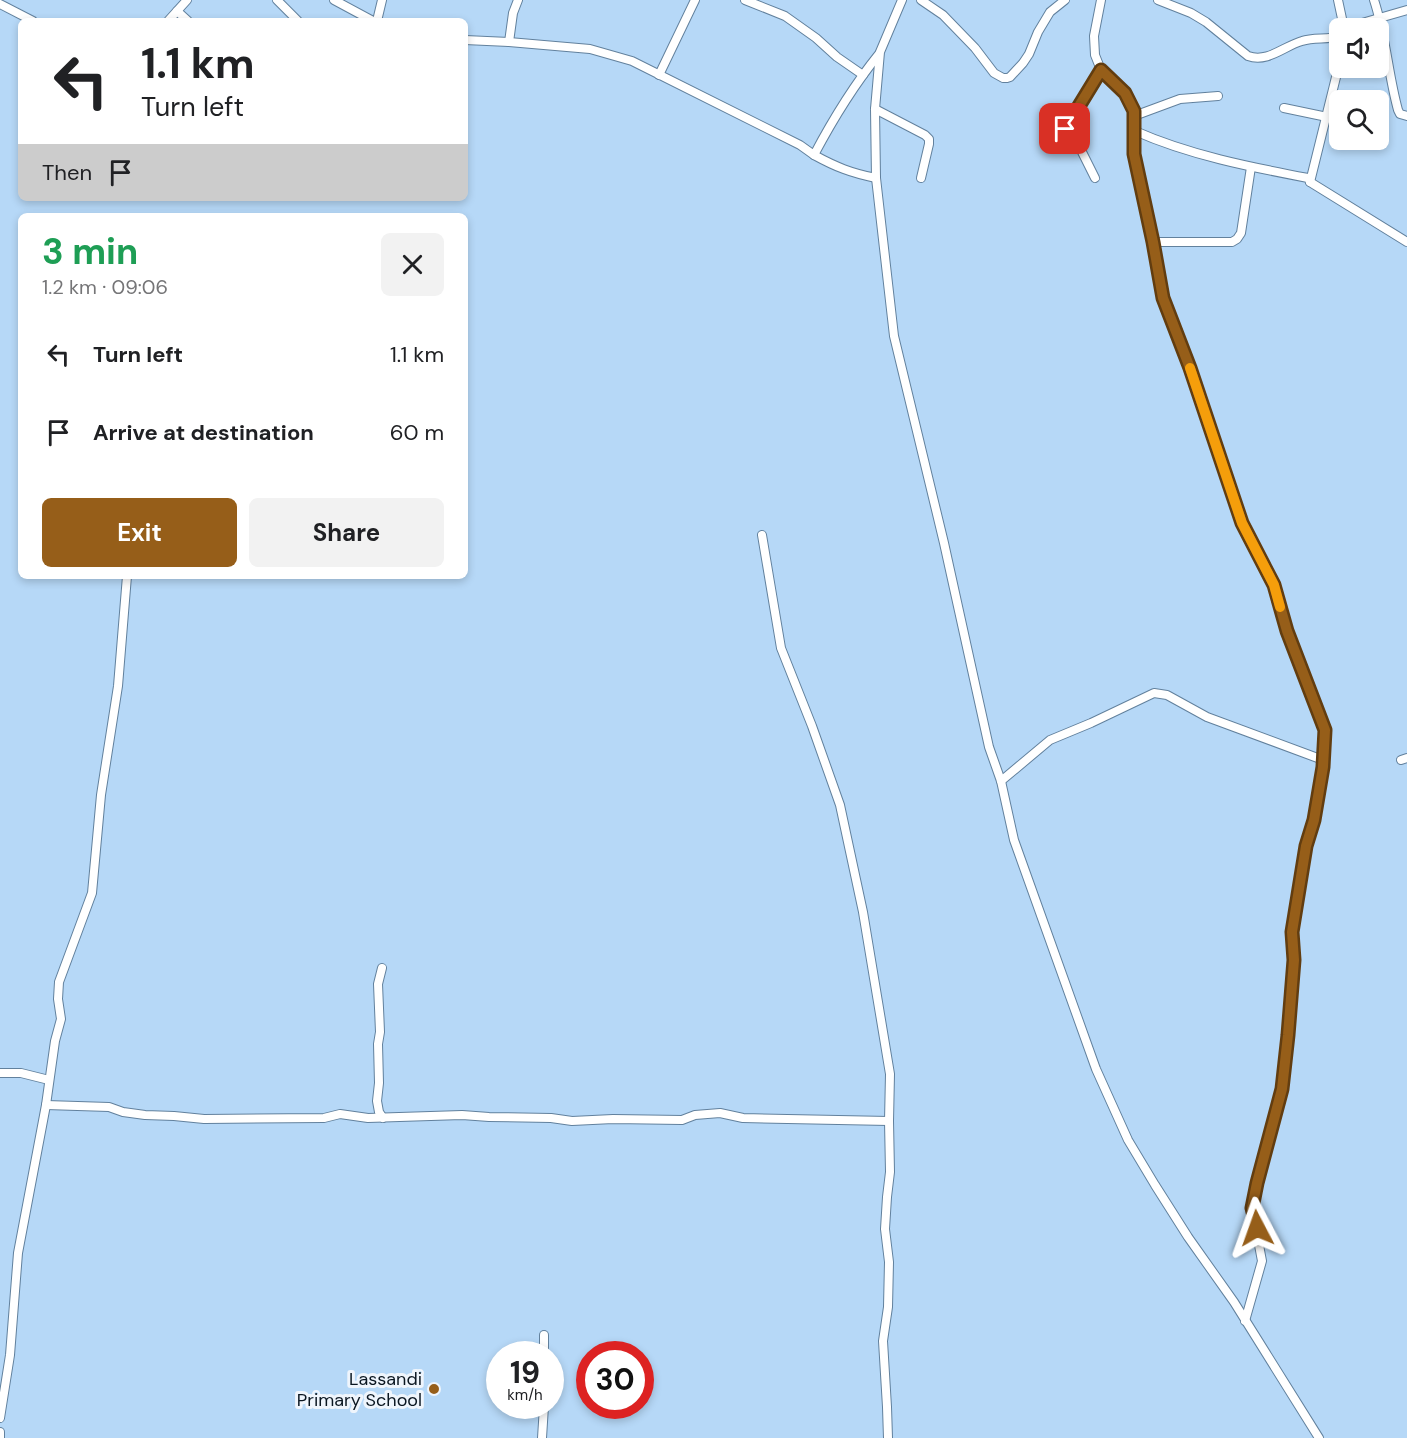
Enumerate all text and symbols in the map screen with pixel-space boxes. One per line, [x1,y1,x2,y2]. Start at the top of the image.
map controls [1329,18,1389,150]
button: sound [1329,18,1389,78]
text: 1.1 km [141,36,254,91]
icon: left [42,42,120,120]
text: Turn left [141,89,244,124]
button: search [1329,90,1389,150]
pin [1039,103,1090,154]
icon: arrive [1048,112,1081,145]
icon: arrive [104,156,137,189]
text: Then [42,158,92,187]
text: 3 min [42,228,138,275]
button: close [381,233,444,296]
text: 1.2 km · 09:06 [42,274,168,300]
icon: left [42,338,75,371]
text: Turn left [93,340,183,369]
text: 1.1 km [390,340,444,369]
icon: arrive [42,416,75,449]
text: Arrive at destination [93,418,314,447]
text: 60 m [390,418,444,447]
button: Exit [42,498,237,567]
button: Share [249,498,444,567]
position arrow [1225,1196,1289,1260]
speed limit sign: 30 [576,1341,654,1419]
text: 19 [510,1353,540,1392]
place label: Lassandi Primary School [297,1367,422,1412]
marker: Lassandi Primary School [427,1382,441,1396]
text: km/h [507,1385,543,1405]

